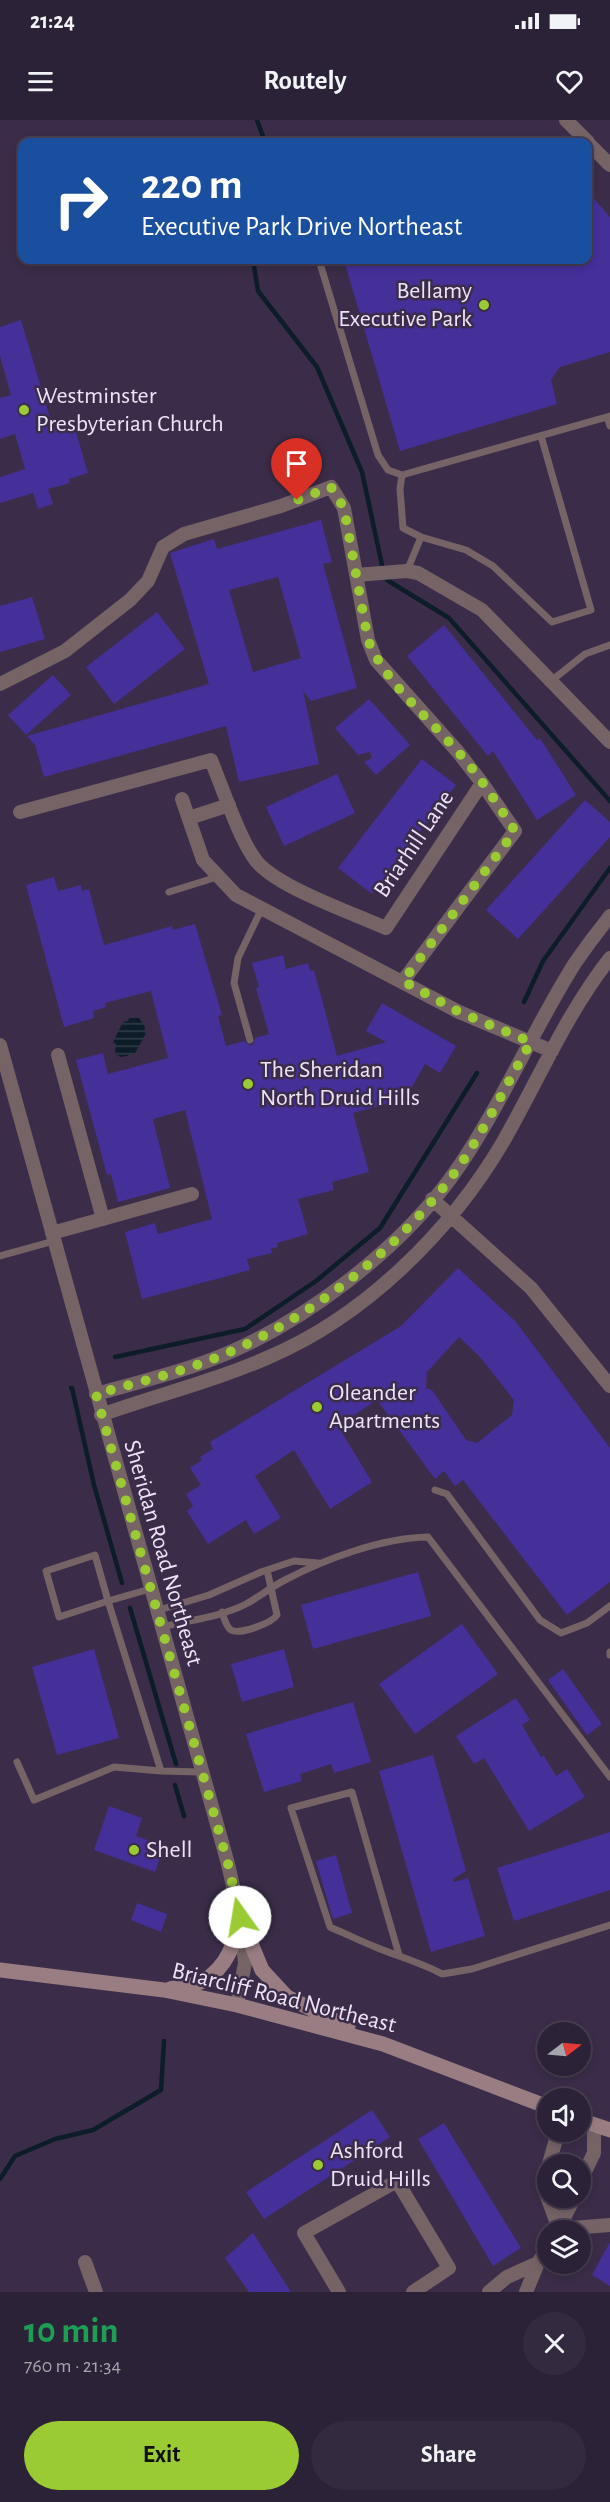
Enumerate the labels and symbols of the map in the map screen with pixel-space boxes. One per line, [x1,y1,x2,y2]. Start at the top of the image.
place label: Bellamy Executive Park [338,279,472,331]
marker: Bellamy Executive Park [477,298,491,312]
place label: Westminster Presbyterian Church [36,384,224,436]
marker: Westminster Presbyterian Church [17,403,31,417]
pin [271,438,322,500]
street label: Briarhill Lane [370,786,458,902]
place label: The Sheridan North Druid Hills [260,1058,420,1110]
marker: The Sheridan North Druid Hills [241,1077,255,1091]
place label: Oleander Apartments [329,1381,440,1433]
marker: Oleander Apartments [310,1400,324,1414]
street label: Sheridan Road Northeast [119,1437,207,1669]
place label: Shell [146,1838,193,1862]
marker: Shell [127,1843,141,1857]
position arrow [208,1885,272,1949]
street label: Briarcliff Road Northeast [170,1959,399,2038]
north arrow [537,2022,591,2076]
place label: Ashford Druid Hills [330,2139,431,2191]
marker: Ashford Druid Hills [311,2158,325,2172]

